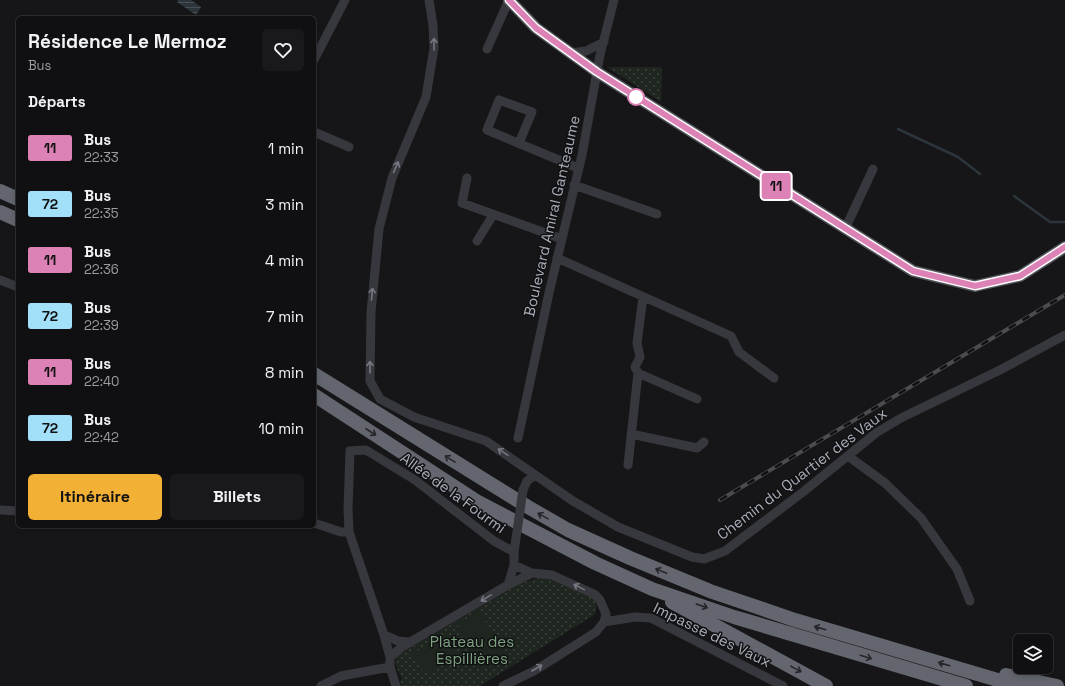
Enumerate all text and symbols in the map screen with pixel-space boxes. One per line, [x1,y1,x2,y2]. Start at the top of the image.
text: Résidence Le Mermoz [28,29,227,54]
button: heart [262,29,304,71]
one-way arrow [430,38,438,51]
text: Bus [28,57,51,74]
unlabelled marker [627,88,645,106]
text: Départs [28,92,86,111]
street label: Boulevard Amiral Ganteaume [519,113,584,318]
text: Bus [84,130,111,149]
text: 11 [44,139,56,157]
text: 1 min [268,139,304,158]
text: 22:33 [84,149,119,166]
one-way arrow [393,162,401,174]
line badge: 11 [758,173,794,199]
text: 11 [770,177,782,195]
text: Bus [84,186,111,205]
text: 72 [42,195,58,213]
text: 3 min [265,195,304,214]
text: 22:35 [84,205,119,222]
text: Bus [84,242,111,261]
text: 11 [44,251,56,269]
text: 4 min [265,251,304,270]
text: 22:36 [84,261,119,278]
one-way arrow [369,288,376,301]
text: Bus [84,298,111,317]
text: 72 [42,307,58,325]
text: 7 min [266,307,304,326]
text: 22:39 [84,317,119,334]
text: Bus [84,354,111,373]
one-way arrow [366,361,374,374]
text: 11 [44,363,56,381]
text: 8 min [265,363,304,382]
text: 22:40 [84,373,119,390]
street label: Chemin du Quartier des Vaux [713,403,890,544]
text: Bus [84,410,111,429]
text: 72 [42,419,58,437]
text: 10 min [258,419,304,438]
text: 22:42 [84,429,119,446]
one-way arrow [365,429,377,437]
street label: Allée de la Fourmi [397,448,510,537]
one-way arrow [498,448,509,456]
one-way arrow [444,455,456,463]
button: Itinéraire [28,474,162,520]
button: Billets [170,474,304,520]
one-way arrow [537,511,549,519]
one-way arrow [655,567,667,574]
one-way arrow [574,583,586,590]
one-way arrow [480,595,492,603]
street label: Impasse des Vaux [650,598,774,671]
one-way arrow [695,603,707,611]
one-way arrow [813,624,826,631]
park label: Plateau des Espillières [430,632,514,668]
map controls [1013,634,1053,674]
button: layers [1013,634,1053,674]
one-way arrow [859,654,872,661]
one-way arrow [938,660,951,667]
one-way arrow [531,664,543,672]
one-way arrow [789,666,801,674]

